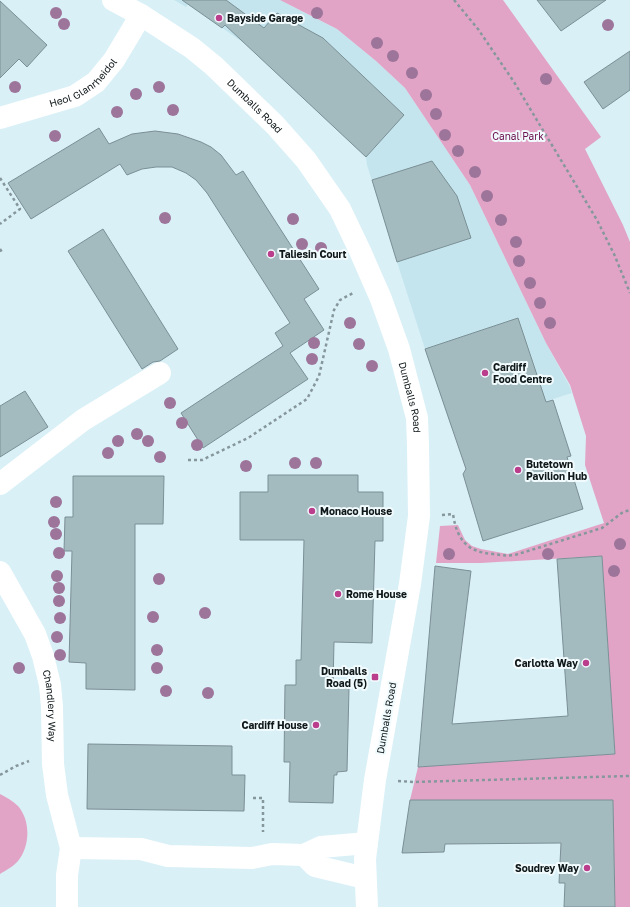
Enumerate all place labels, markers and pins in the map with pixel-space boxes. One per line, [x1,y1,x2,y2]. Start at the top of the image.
place label: Bayside Garage [227,12,303,24]
marker: Bayside Garage [214,13,224,23]
place label: Taliesin Court [279,248,347,260]
marker: Taliesin Court [266,249,276,259]
place label: Cardiff Food Centre [493,361,552,385]
marker: Cardiff Food Centre [480,368,490,378]
place label: Butetown Pavilion Hub [526,458,587,482]
marker: Butetown Pavilion Hub [513,465,523,475]
place label: Monaco House [320,505,392,517]
marker: Monaco House [307,506,317,516]
place label: Rome House [346,588,407,600]
marker: Rome House [333,589,343,599]
place label: Carlotta Way [515,657,578,669]
marker: Carlotta Way [581,658,591,668]
place label: Dumballs Road (5) [321,665,367,689]
marker: Dumballs Road (5) [370,672,380,682]
place label: Cardiff House [241,719,308,731]
marker: Cardiff House [311,720,321,730]
place label: Soudrey Way [515,862,579,874]
marker: Soudrey Way [582,863,592,873]

